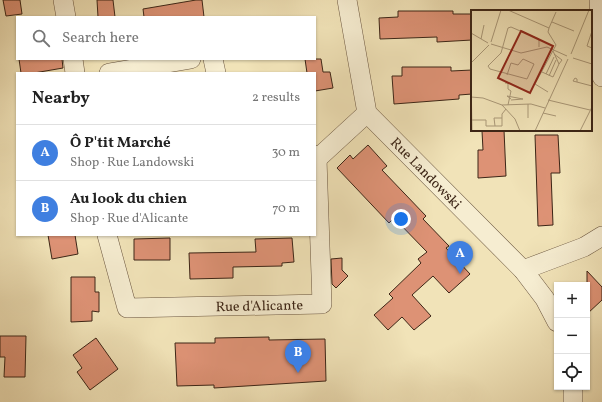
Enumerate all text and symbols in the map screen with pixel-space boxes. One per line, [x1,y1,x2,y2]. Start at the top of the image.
inset map [471,10,592,131]
search box [16,16,316,60]
icon: search [30,27,52,49]
text: Search here [62,28,139,49]
text: Nearby [32,87,90,110]
text: 2 results [252,89,300,107]
text: Ô P'tit Marché [70,133,171,154]
street label: Rue Landowski [385,134,465,214]
text: A [40,144,50,162]
text: 30 m [272,144,300,162]
text: Shop · Rue Landowski [70,154,194,172]
text: Au look du chien [70,189,187,210]
text: B [41,200,49,218]
text: 70 m [272,200,300,218]
your location [391,209,411,229]
text: Shop · Rue d'Alicante [70,210,188,228]
pin: A [447,241,473,274]
map controls [554,282,590,390]
button: + [554,282,590,318]
street label: Rue d'Alicante [215,296,304,317]
button: − [554,318,590,354]
pin: B [285,340,311,373]
button: locate [554,354,590,390]

